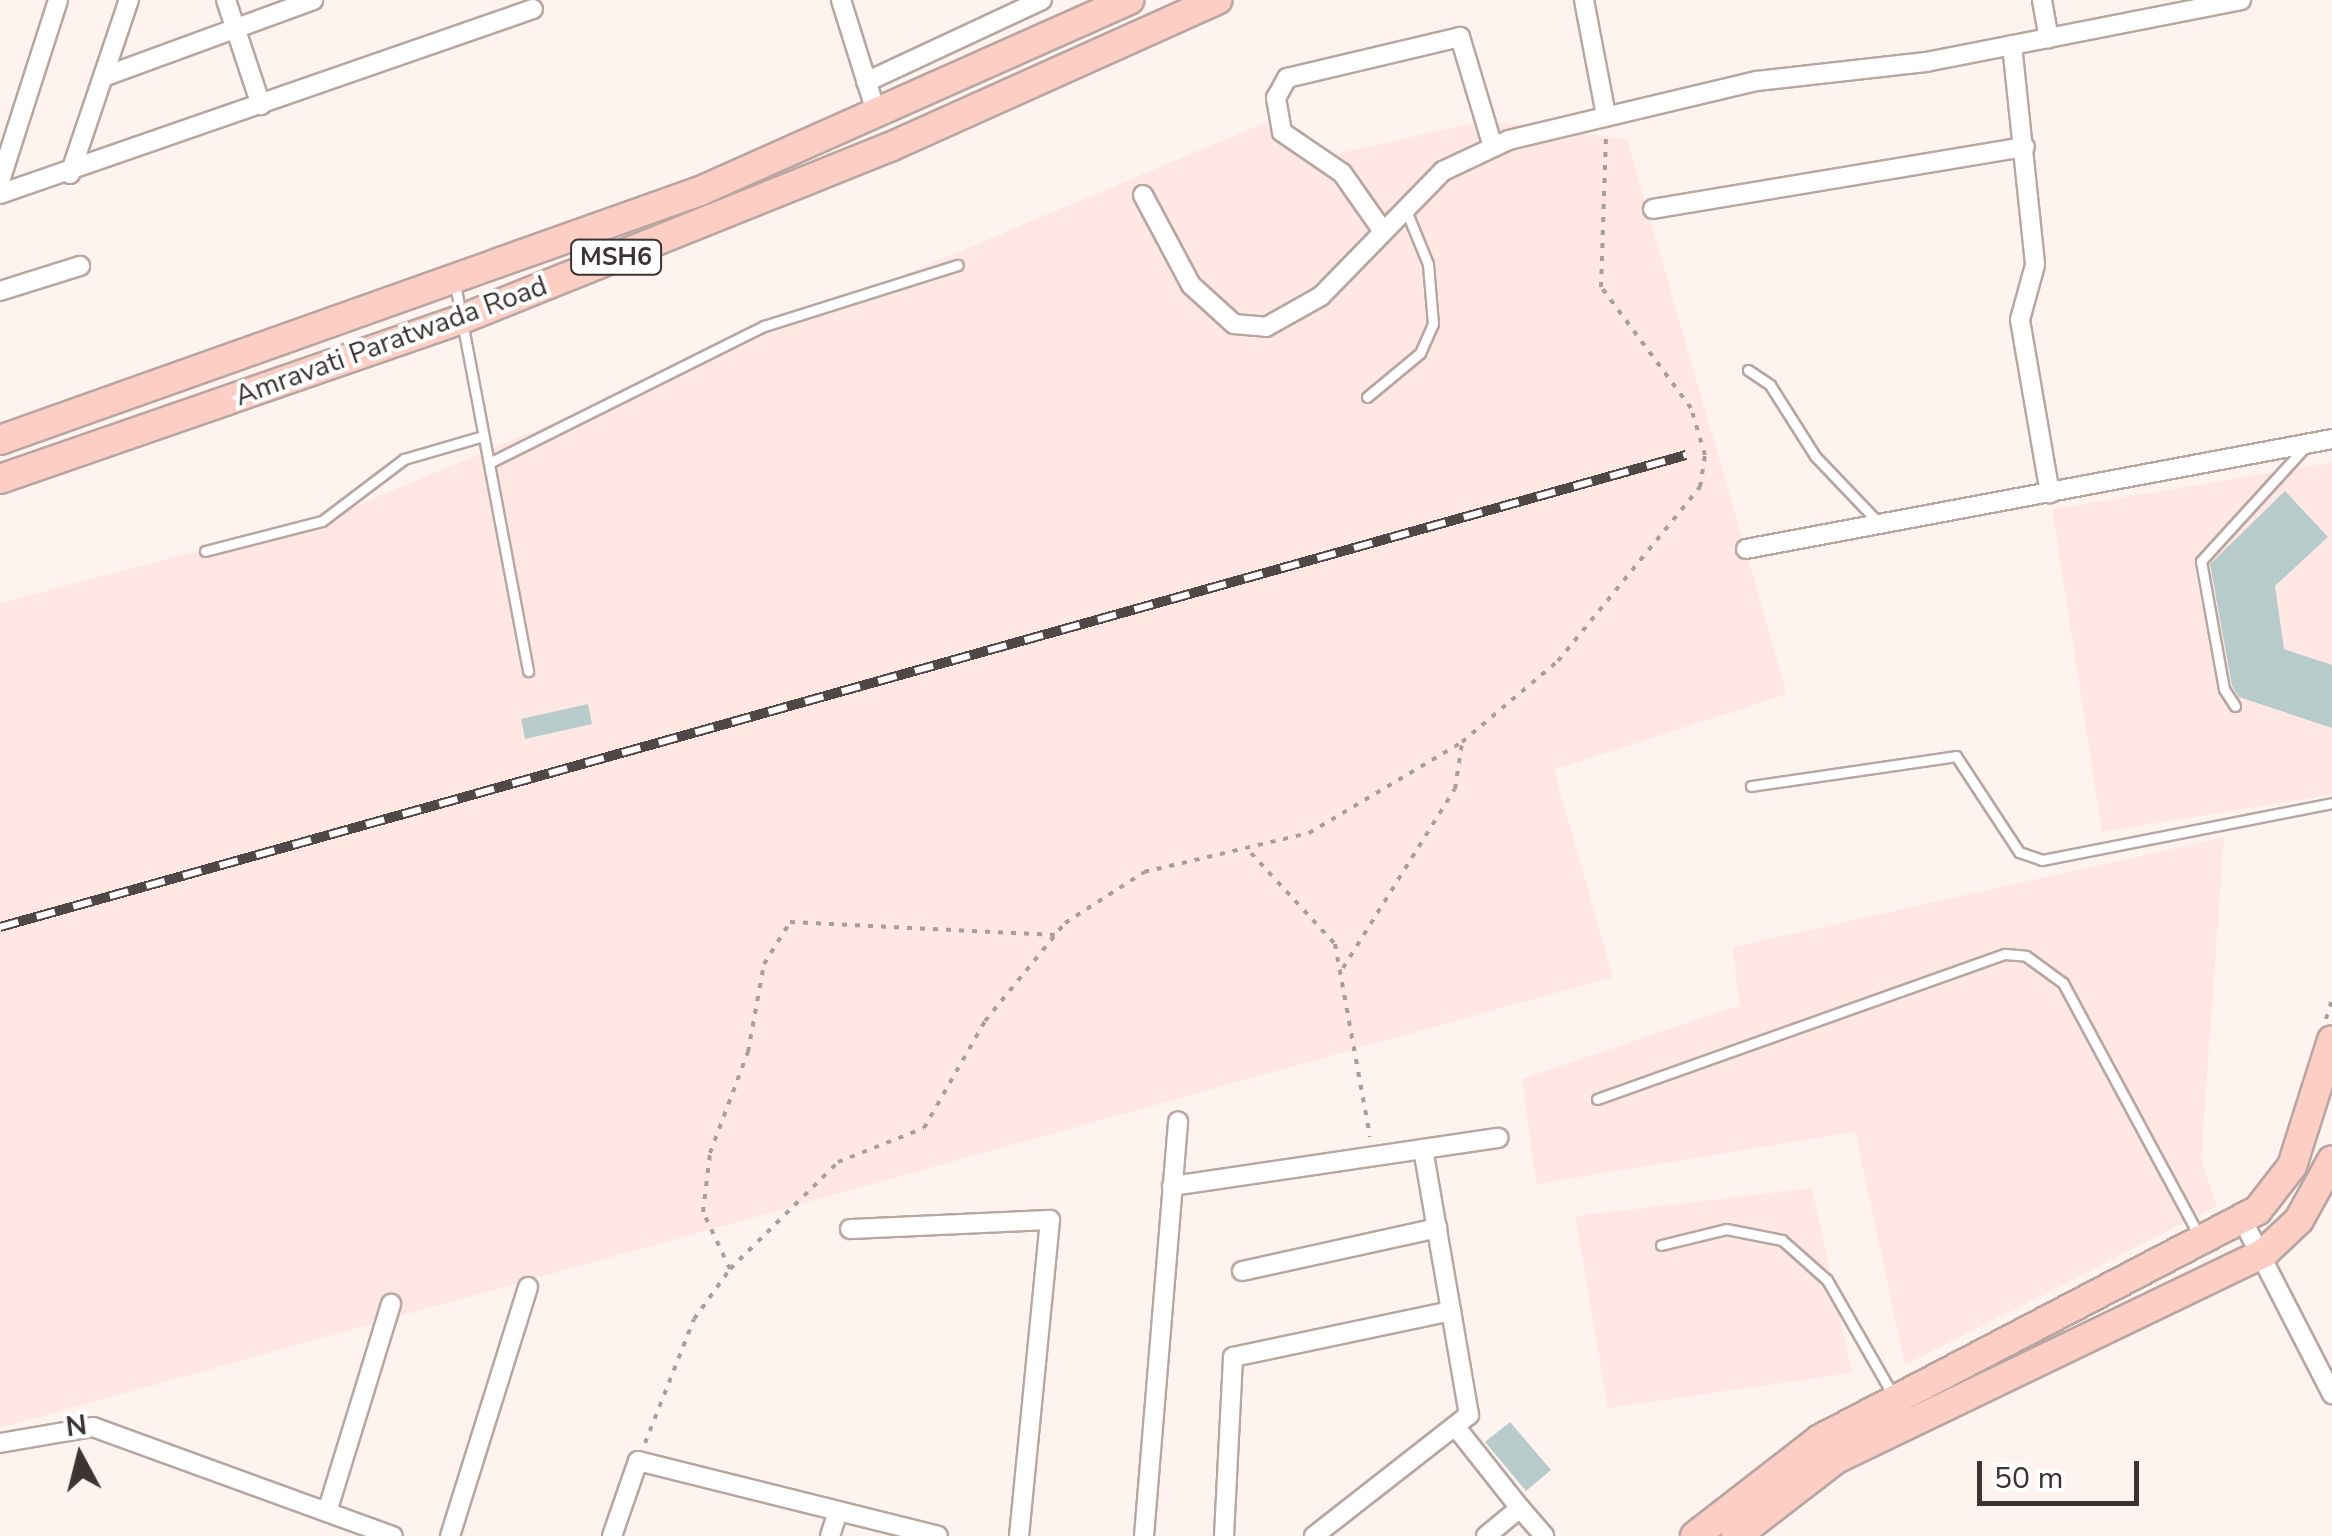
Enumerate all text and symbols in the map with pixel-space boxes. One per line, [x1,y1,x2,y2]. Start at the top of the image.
road number: MSH6 [568,237,664,277]
street label: Amravati Paratwada Road [230,269,552,413]
north arrow [30,1406,130,1506]
text: N [64,1406,89,1446]
scale bar [1982,1441,2144,1503]
text: 50 m [1994,1458,2063,1499]

